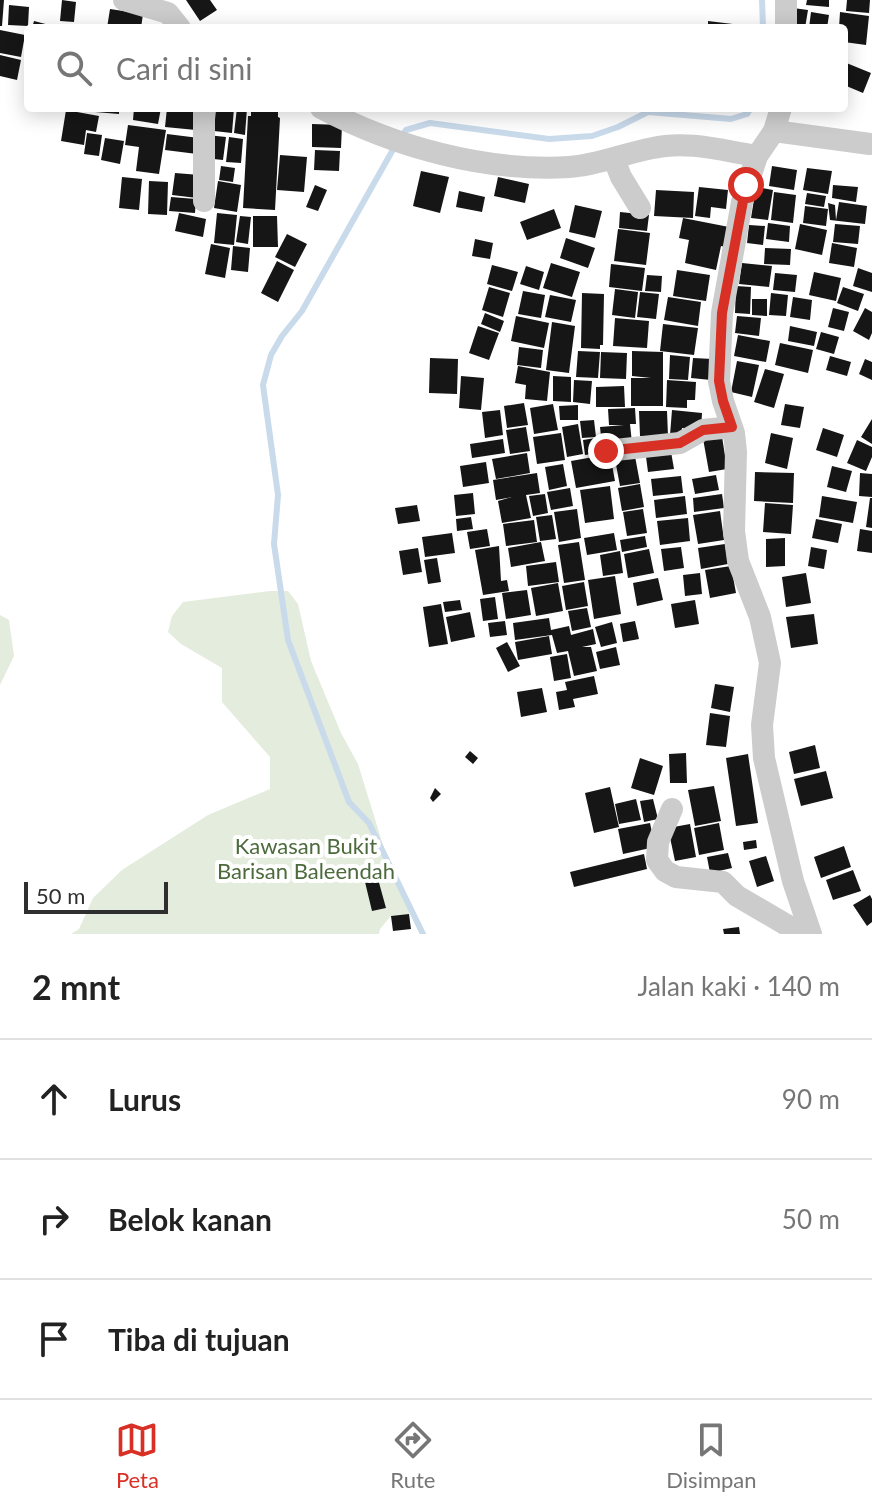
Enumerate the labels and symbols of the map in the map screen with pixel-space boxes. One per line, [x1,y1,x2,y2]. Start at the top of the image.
route start [728,167,764,203]
route end [588,433,624,469]
park label: Kawasan Bukit Barisan Baleendah [217,832,395,884]
scale bar [24,878,168,914]

